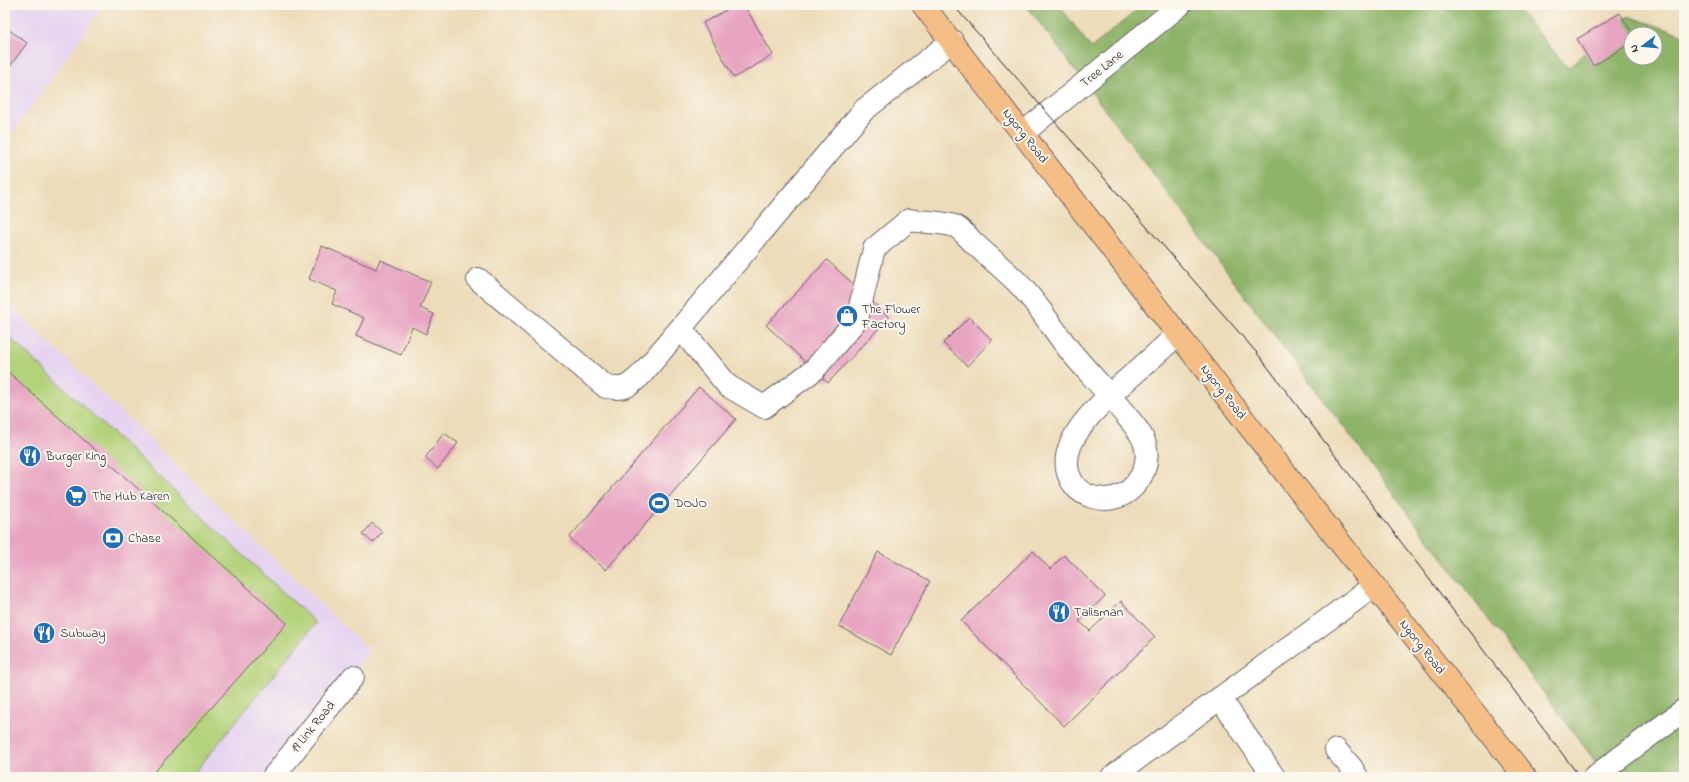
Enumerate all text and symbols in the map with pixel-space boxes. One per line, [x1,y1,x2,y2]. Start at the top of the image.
north arrow [1623,26,1663,66]
text: N [1626,43,1643,54]
street label: Tree Lane [1076,46,1128,92]
street label: Ngong Road [997,104,1053,169]
place label: The Flower Factory [861,300,921,335]
shop icon: The Flower Factory [834,303,860,329]
street label: Ngong Road [1195,360,1251,425]
restaurant icon: Burger King [17,443,43,469]
place label: Burger King [45,447,106,467]
supermarket icon: The Hub Karen [63,483,89,509]
place label: The Hub Karen [92,487,169,506]
sports icon: DOJO [646,490,672,516]
place label: DOJO [673,494,707,513]
bank icon: Chase [100,525,126,551]
place label: Chase [128,529,161,548]
restaurant icon: Talisman [1046,599,1072,625]
place label: Talisman [1074,603,1123,622]
street label: Ngong Road [1394,615,1450,680]
restaurant icon: Subway [31,620,57,646]
place label: Subway [60,624,105,644]
street label: 19 Link Road [286,696,340,757]

